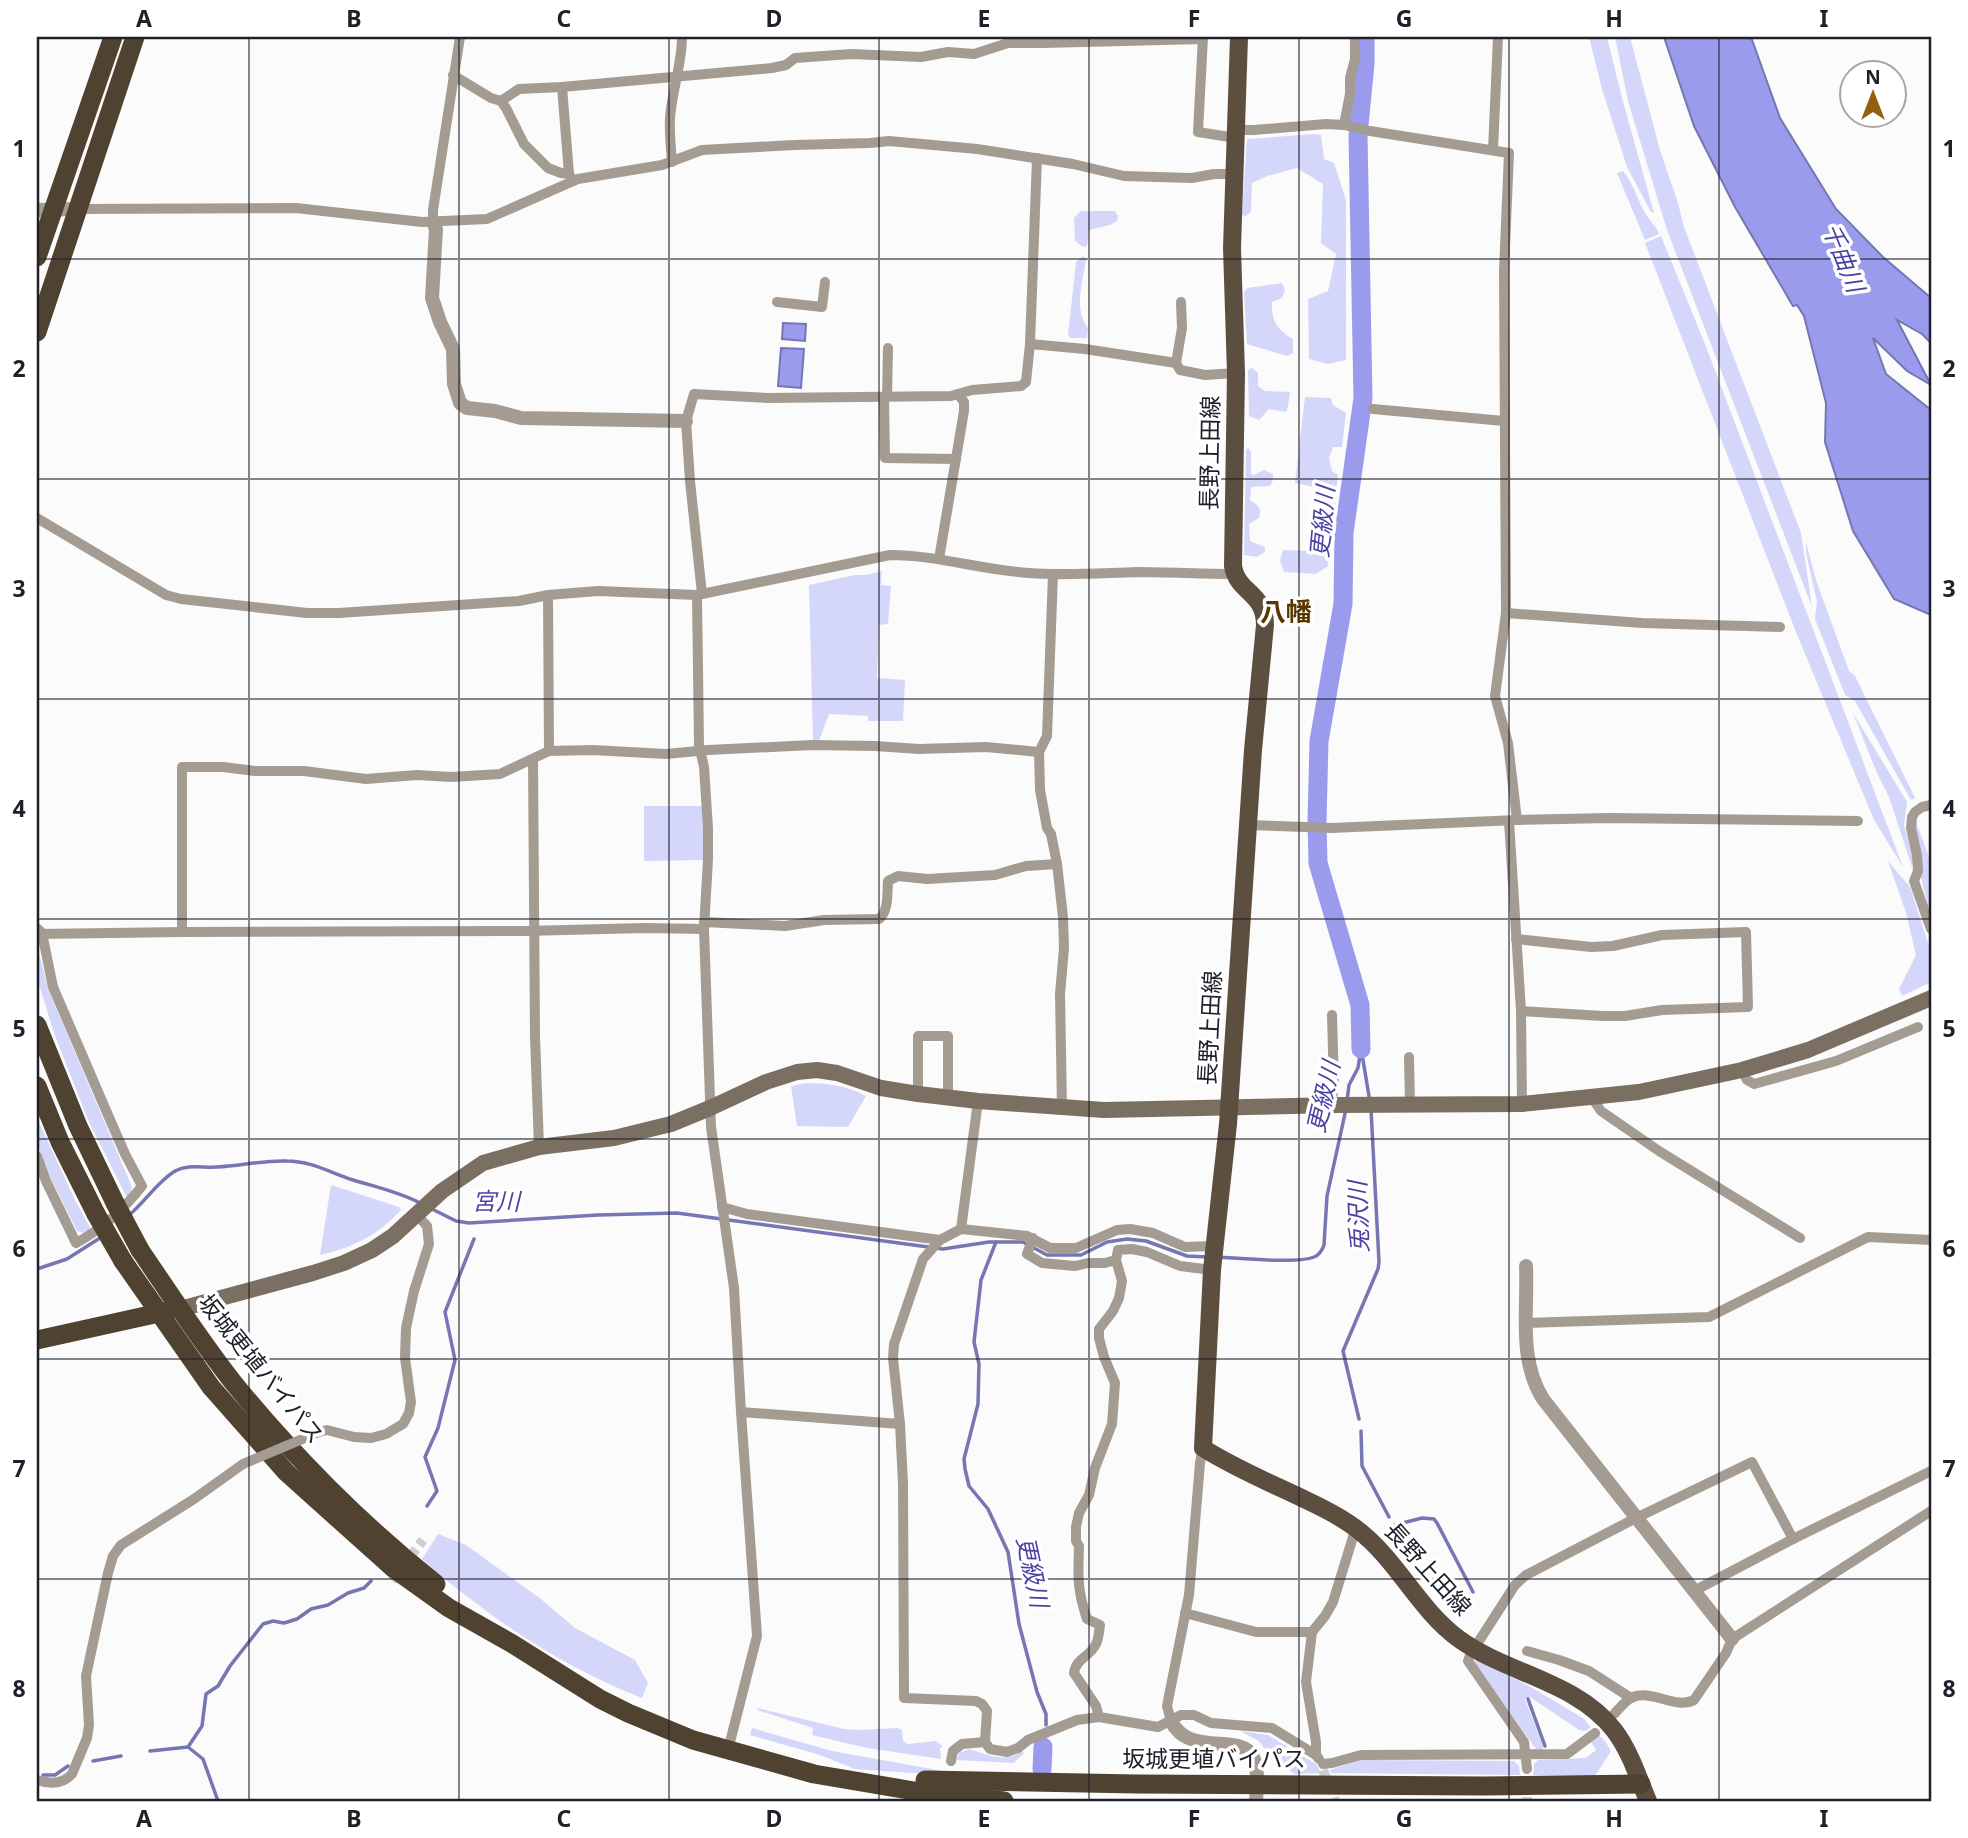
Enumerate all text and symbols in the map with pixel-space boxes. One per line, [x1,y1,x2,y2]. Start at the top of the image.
text: A [136,2,152,34]
text: B [346,2,362,34]
text: C [557,2,572,34]
text: D [766,2,782,34]
text: E [978,2,990,34]
text: F [1188,2,1200,34]
text: G [1396,2,1412,34]
text: H [1605,2,1623,34]
text: I [1820,2,1829,34]
north arrow [1839,60,1909,130]
text: N [1865,64,1881,90]
text: 1 [12,132,26,164]
text: 1 [1942,132,1956,164]
water label: 千曲川 [1816,218,1874,300]
text: 2 [12,352,26,384]
text: 2 [1942,352,1956,384]
street label: 長野上田線 [1192,395,1226,511]
water label: 更級川 [1302,482,1341,559]
text: 3 [12,572,26,604]
text: 3 [1942,572,1956,604]
district label: 八幡 [1260,593,1312,629]
text: 4 [12,792,26,824]
text: 4 [1942,792,1956,824]
street label: 長野上田線 [1190,970,1228,1086]
text: 5 [12,1012,26,1044]
text: 5 [1942,1012,1956,1044]
water label: 更級川 [1298,1055,1347,1135]
water label: 兎沢川 [1340,1178,1375,1254]
water label: 宮川 [472,1184,523,1217]
text: 6 [12,1232,26,1264]
text: 6 [1942,1232,1956,1264]
street label: 坂城更埴バイパス [192,1287,332,1450]
text: 7 [12,1452,26,1484]
text: 7 [1942,1452,1956,1484]
street label: 長野上田線 [1378,1515,1479,1622]
water label: 更級川 [1010,1533,1058,1613]
text: 8 [12,1672,26,1704]
text: 8 [1942,1672,1956,1704]
street label: 坂城更埴バイパス [1122,1742,1306,1774]
text: A [136,1802,152,1834]
text: B [346,1802,362,1834]
text: C [557,1802,572,1834]
text: D [766,1802,782,1834]
text: E [978,1802,990,1834]
text: F [1188,1802,1200,1834]
text: G [1396,1802,1412,1834]
text: H [1605,1802,1623,1834]
text: I [1820,1802,1829,1834]

